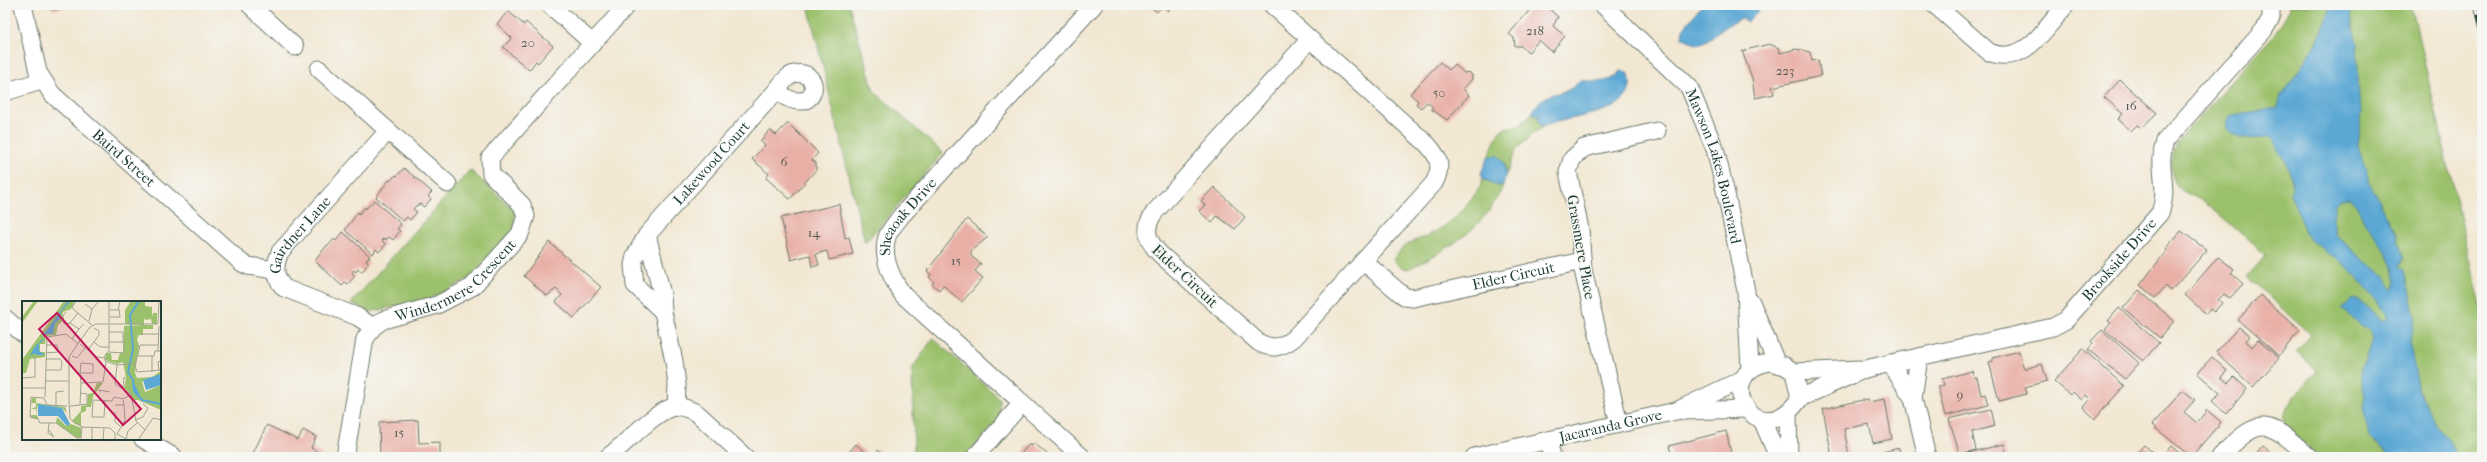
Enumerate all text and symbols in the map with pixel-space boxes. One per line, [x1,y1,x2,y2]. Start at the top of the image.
house number: 218 [1526,23,1544,38]
house number: 20 [521,35,535,50]
house number: 223 [1776,63,1794,78]
house number: 50 [1433,85,1445,100]
street label: Mawson Lakes Boulevard [1682,85,1745,246]
house number: 16 [2125,98,2138,113]
street label: Lakewood Court [669,117,754,209]
street label: Baird Street [89,125,160,191]
house number: 6 [780,154,788,169]
street label: Sheaoak Drive [876,174,941,256]
street label: Gairdner Lane [267,192,335,274]
street label: Grassmere Place [1563,193,1599,301]
street label: Brookside Drive [2078,214,2161,305]
house number: 14 [808,225,820,240]
street label: Windermere Crescent [392,235,520,326]
street label: Elder Circuit [1148,241,1222,312]
house number: 15 [951,253,961,268]
street label: Elder Circuit [1470,258,1557,294]
inset map [22,301,161,440]
house number: 9 [1957,387,1964,402]
street label: Jacaranda Grove [1556,405,1664,447]
house number: 15 [394,425,404,440]

